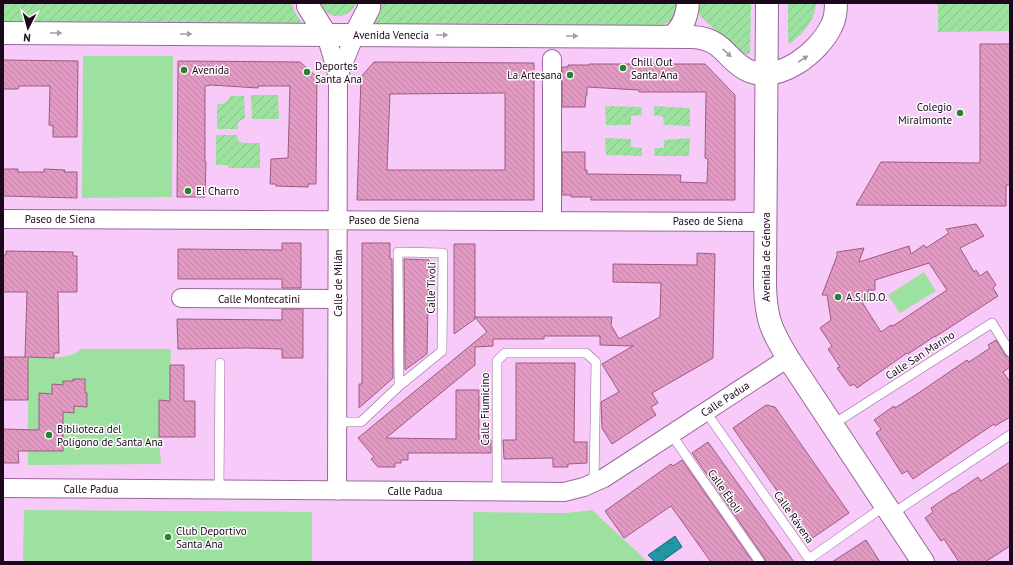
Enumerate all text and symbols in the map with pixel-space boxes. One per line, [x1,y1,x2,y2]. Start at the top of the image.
north arrow [8,8,48,48]
street label: Avenida Venecia [353,28,429,42]
one-way arrow [50,30,63,36]
text: N [23,31,31,45]
one-way arrow [180,31,193,37]
one-way arrow [436,32,449,38]
one-way arrow [566,33,579,39]
one-way arrow [722,48,732,58]
place label: Chill Out Santa Ana [631,55,678,82]
one-way arrow [798,55,808,63]
place label: Deportes Santa Ana [315,59,362,86]
place label: Avenida [192,63,229,77]
marker: Chill Out Santa Ana [618,63,628,73]
marker: Avenida [179,65,189,75]
marker: Deportes Santa Ana [302,67,312,77]
place label: La Artesana [507,68,562,82]
marker: La Artesana [565,70,575,80]
place label: Colegio Miralmonte [898,100,952,127]
marker: Colegio Miralmonte [955,108,965,118]
place label: El Charro [196,184,239,198]
marker: El Charro [183,186,193,196]
street label: Paseo de Siena [25,212,95,226]
street label: Avenida de Génova [759,212,773,302]
street label: Paseo de Siena [349,213,419,227]
street label: Paseo de Siena [673,214,743,228]
street label: Calle de Milán [331,249,345,317]
street label: Calle Tívoli [424,262,438,314]
place label: A.S.I.D.O. [846,290,888,304]
street label: Calle Montecatini [218,292,300,306]
marker: A.S.I.D.O. [833,292,843,302]
street label: Calle San Marino [883,327,957,383]
street label: Calle Fiumicino [478,373,492,445]
street label: Calle Padua [698,378,752,420]
place label: Biblioteca del Polígono de Santa Ana [57,422,163,449]
marker: Biblioteca del Polígono de Santa Ana [44,430,54,440]
street label: Calle Éboli [705,466,745,516]
street label: Calle Padua [63,482,119,496]
street label: Calle Padua [387,484,443,498]
street label: Calle Rávena [771,488,817,546]
place label: Club Deportivo Santa Ana [176,524,247,551]
marker: Club Deportivo Santa Ana [163,532,173,542]

